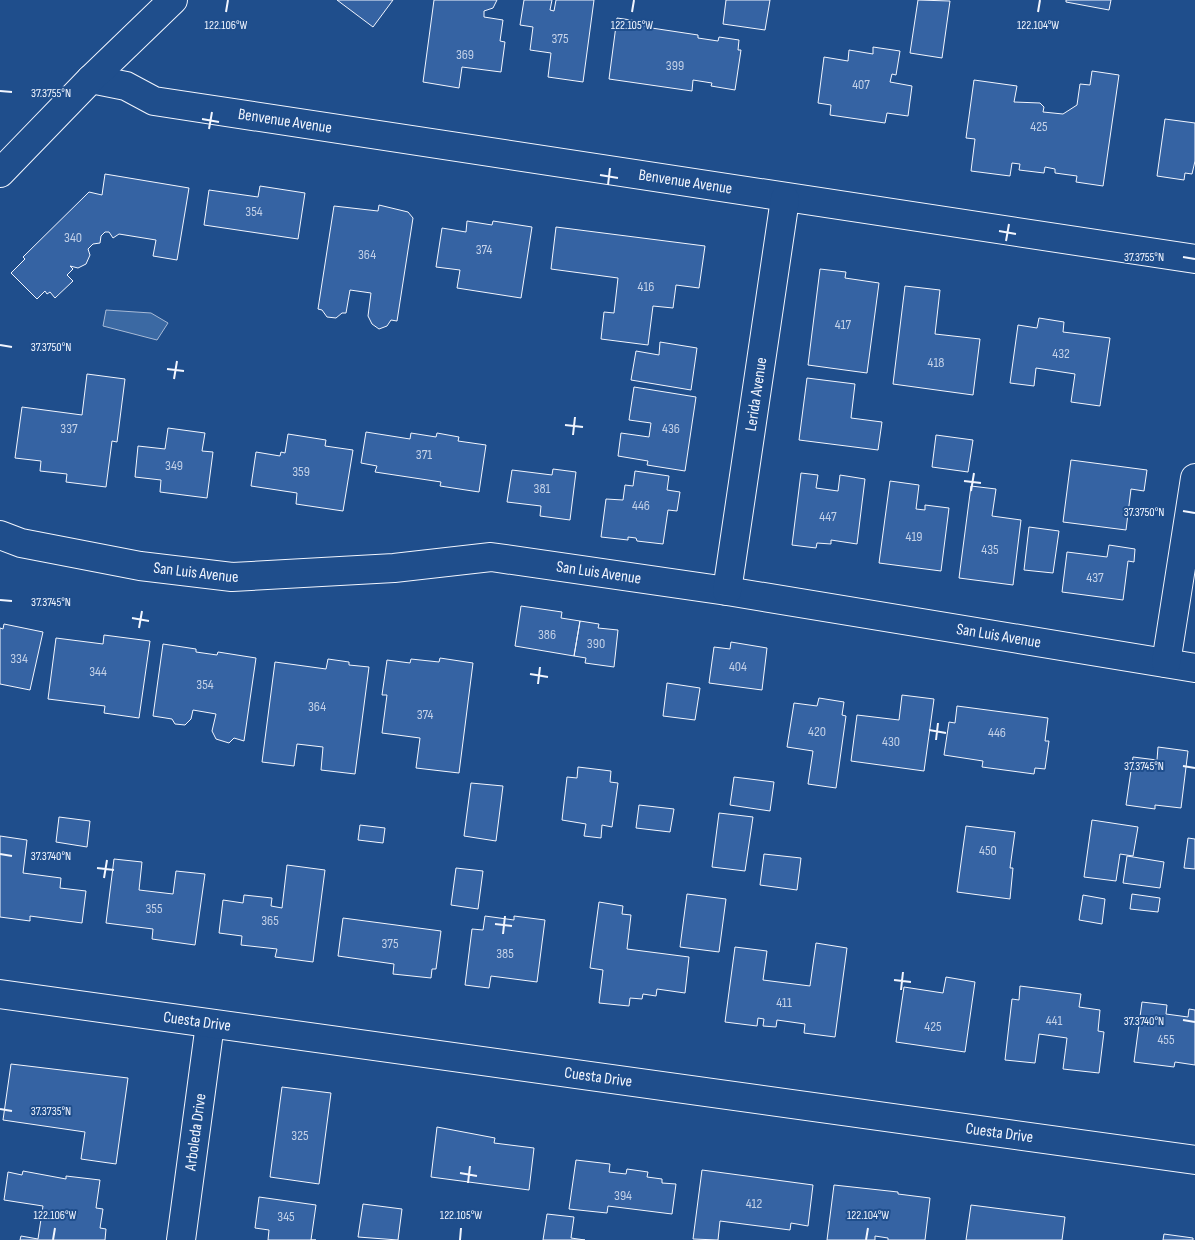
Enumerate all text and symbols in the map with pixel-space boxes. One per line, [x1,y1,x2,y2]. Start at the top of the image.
text: 122.106°W [205,18,248,33]
text: 122.105°W [611,18,653,33]
text: 122.104°W [1017,18,1059,33]
house number: 375 [551,30,569,47]
house number: 369 [456,46,474,63]
house number: 399 [666,57,684,74]
house number: 407 [852,76,870,93]
text: 37.3755°N [31,86,71,101]
street label: Benvenue Avenue [237,104,333,137]
house number: 425 [1030,118,1048,135]
street label: Benvenue Avenue [637,165,734,198]
house number: 354 [245,203,263,220]
house number: 340 [64,229,82,246]
house number: 374 [476,241,492,258]
house number: 364 [358,246,376,263]
text: 37.3755°N [1124,250,1164,265]
house number: 416 [638,278,654,295]
house number: 417 [835,316,852,333]
text: 37.3750°N [31,340,71,355]
house number: 432 [1052,345,1070,362]
house number: 418 [928,354,944,371]
street label: Lerida Avenue [741,356,771,432]
house number: 337 [60,420,78,437]
house number: 436 [662,420,680,437]
house number: 371 [416,446,432,463]
house number: 349 [165,457,183,474]
house number: 359 [292,463,310,480]
house number: 381 [534,480,551,497]
house number: 446 [632,497,650,514]
text: 37.3750°N [1124,505,1164,520]
house number: 447 [819,508,837,525]
house number: 419 [906,528,923,545]
house number: 435 [981,541,999,558]
street label: San Luis Avenue [555,557,642,588]
street label: San Luis Avenue [152,558,239,586]
house number: 437 [1086,569,1104,586]
text: 37.3745°N [31,595,71,610]
street label: San Luis Avenue [955,619,1042,652]
house number: 386 [538,626,556,643]
house number: 390 [587,635,605,652]
house number: 334 [10,650,28,667]
house number: 404 [729,658,747,675]
house number: 344 [89,663,107,680]
house number: 354 [196,676,214,693]
house number: 364 [308,698,326,715]
house number: 374 [417,706,433,723]
house number: 420 [808,723,826,740]
house number: 446 [988,724,1006,741]
house number: 430 [882,733,900,750]
text: 37.3745°N [1124,759,1164,774]
house number: 450 [979,842,997,859]
text: 37.3740°N [31,849,71,864]
house number: 355 [145,900,163,917]
house number: 365 [261,912,279,929]
house number: 375 [381,935,399,952]
house number: 385 [496,945,514,962]
house number: 411 [776,994,792,1011]
street label: Cuesta Drive [162,1007,232,1035]
house number: 441 [1046,1012,1062,1029]
text: 37.3740°N [1124,1014,1164,1029]
house number: 425 [924,1018,942,1035]
house number: 455 [1157,1031,1175,1048]
street label: Cuesta Drive [563,1063,633,1091]
street label: Arboleda Drive [181,1092,210,1173]
text: 37.3735°N [31,1104,71,1119]
street label: Cuesta Drive [964,1119,1034,1147]
house number: 325 [291,1127,309,1144]
house number: 394 [614,1187,632,1204]
house number: 412 [746,1195,763,1212]
text: 122.106°W [34,1208,77,1223]
house number: 345 [277,1208,295,1225]
text: 122.105°W [440,1208,482,1223]
text: 122.104°W [847,1208,889,1223]

